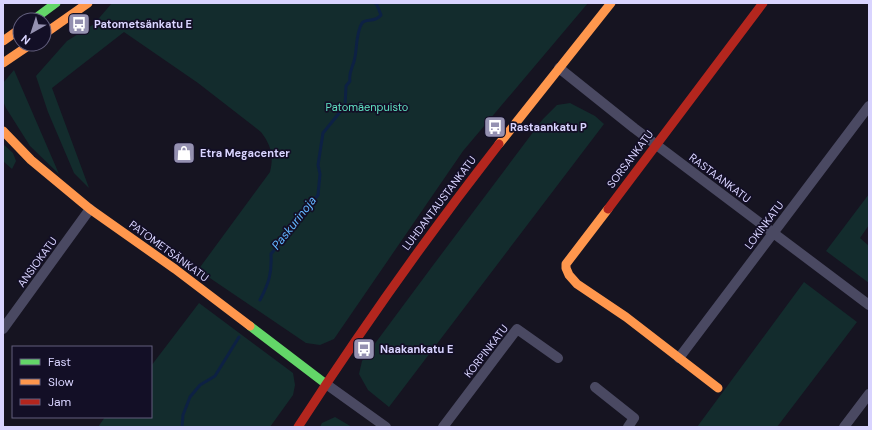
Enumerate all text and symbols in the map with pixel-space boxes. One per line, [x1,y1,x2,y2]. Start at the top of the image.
bus stop icon: Patometsänkatu E [66,11,92,37]
north arrow [12,12,52,52]
place label: Patometsänkatu E [94,17,192,31]
text: N [18,32,33,48]
park label: Patomäenpuisto [326,100,408,114]
bus stop icon: Rastaankatu P [482,114,508,140]
place label: Rastaankatu P [510,120,587,134]
street label: SORSANKATU [604,127,656,191]
shop icon: Etra Megacenter [171,140,197,166]
place label: Etra Megacenter [200,146,290,160]
street label: RASTAANKATU [686,150,754,206]
street label: LUHDANTAUSTANKATU [399,153,479,253]
water label: Paskurinoja [268,193,320,253]
street label: LOKINKATU [741,198,787,252]
street label: PATOMETSÄNKATU [126,217,212,285]
street label: ANSIOKATU [14,234,60,290]
street label: KORPINKATU [461,322,511,380]
bus stop icon: Naakankatu E [351,336,377,362]
place label: Naakankatu E [380,342,453,356]
legend [12,346,152,418]
text: Fast [48,354,71,370]
text: Slow [48,374,74,390]
text: Jam [48,394,71,410]

